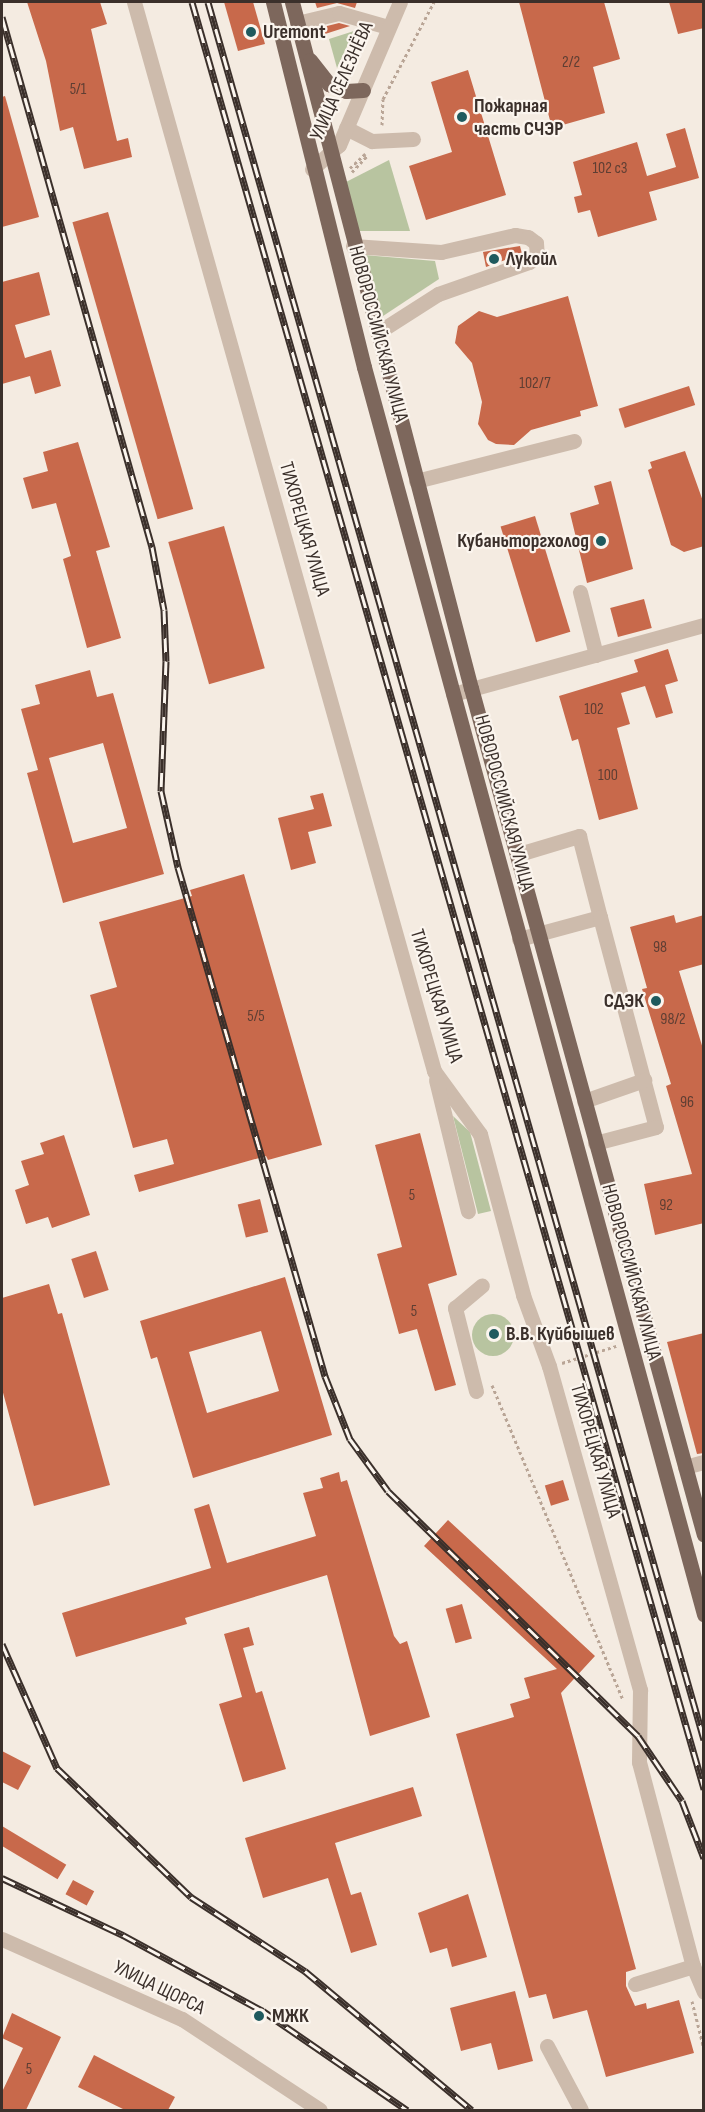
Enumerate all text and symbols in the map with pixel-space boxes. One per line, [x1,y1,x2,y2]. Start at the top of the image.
street label: УЛИЦА СЕЛЕЗНЁВА [305,18,379,144]
place label: Uremont [263,20,325,44]
marker: Uremont [244,25,258,39]
house number: 2/2 [562,53,580,73]
house number: 5/1 [70,80,86,100]
place label: Пожарная часть СЧЭР [474,94,563,141]
marker: Пожарная часть СЧЭР [455,110,469,124]
house number: 102 с3 [593,159,627,179]
street label: НОВОРОССИЙСКАЯ УЛИЦА [343,243,413,425]
place label: Лукойл [506,247,557,271]
marker: Лукойл [487,252,501,266]
house number: 102/7 [519,374,551,394]
street label: ТИХОРЕЦКАЯ УЛИЦА [273,459,335,599]
place label: Кубаньторгхолод [457,529,589,553]
marker: Кубаньторгхолод [594,534,608,548]
house number: 102 [584,700,604,720]
street label: НОВОРОССИЙСКАЯ УЛИЦА [469,712,539,894]
house number: 100 [598,766,618,786]
street label: ТИХОРЕЦКАЯ УЛИЦА [404,926,468,1066]
house number: 98 [653,938,667,958]
place label: СДЭК [604,989,644,1013]
marker: СДЭК [649,994,663,1008]
house number: 5/5 [247,1007,265,1027]
house number: 98/2 [660,1010,686,1030]
house number: 96 [680,1093,694,1113]
street label: НОВОРОССИЙСКАЯ УЛИЦА [596,1181,666,1363]
house number: 5 [409,1186,415,1206]
house number: 92 [659,1196,673,1216]
house number: 5 [411,1302,417,1322]
place label: В.В. Куйбышев [506,1322,615,1346]
marker: В.В. Куйбышев [487,1327,501,1341]
street label: ТИХОРЕЦКАЯ УЛИЦА [564,1381,626,1521]
street label: УЛИЦА ЩОРСА [109,1956,209,2020]
place label: МЖК [272,2004,309,2028]
marker: МЖК [250,2007,268,2025]
house number: 5 [26,2060,32,2080]

